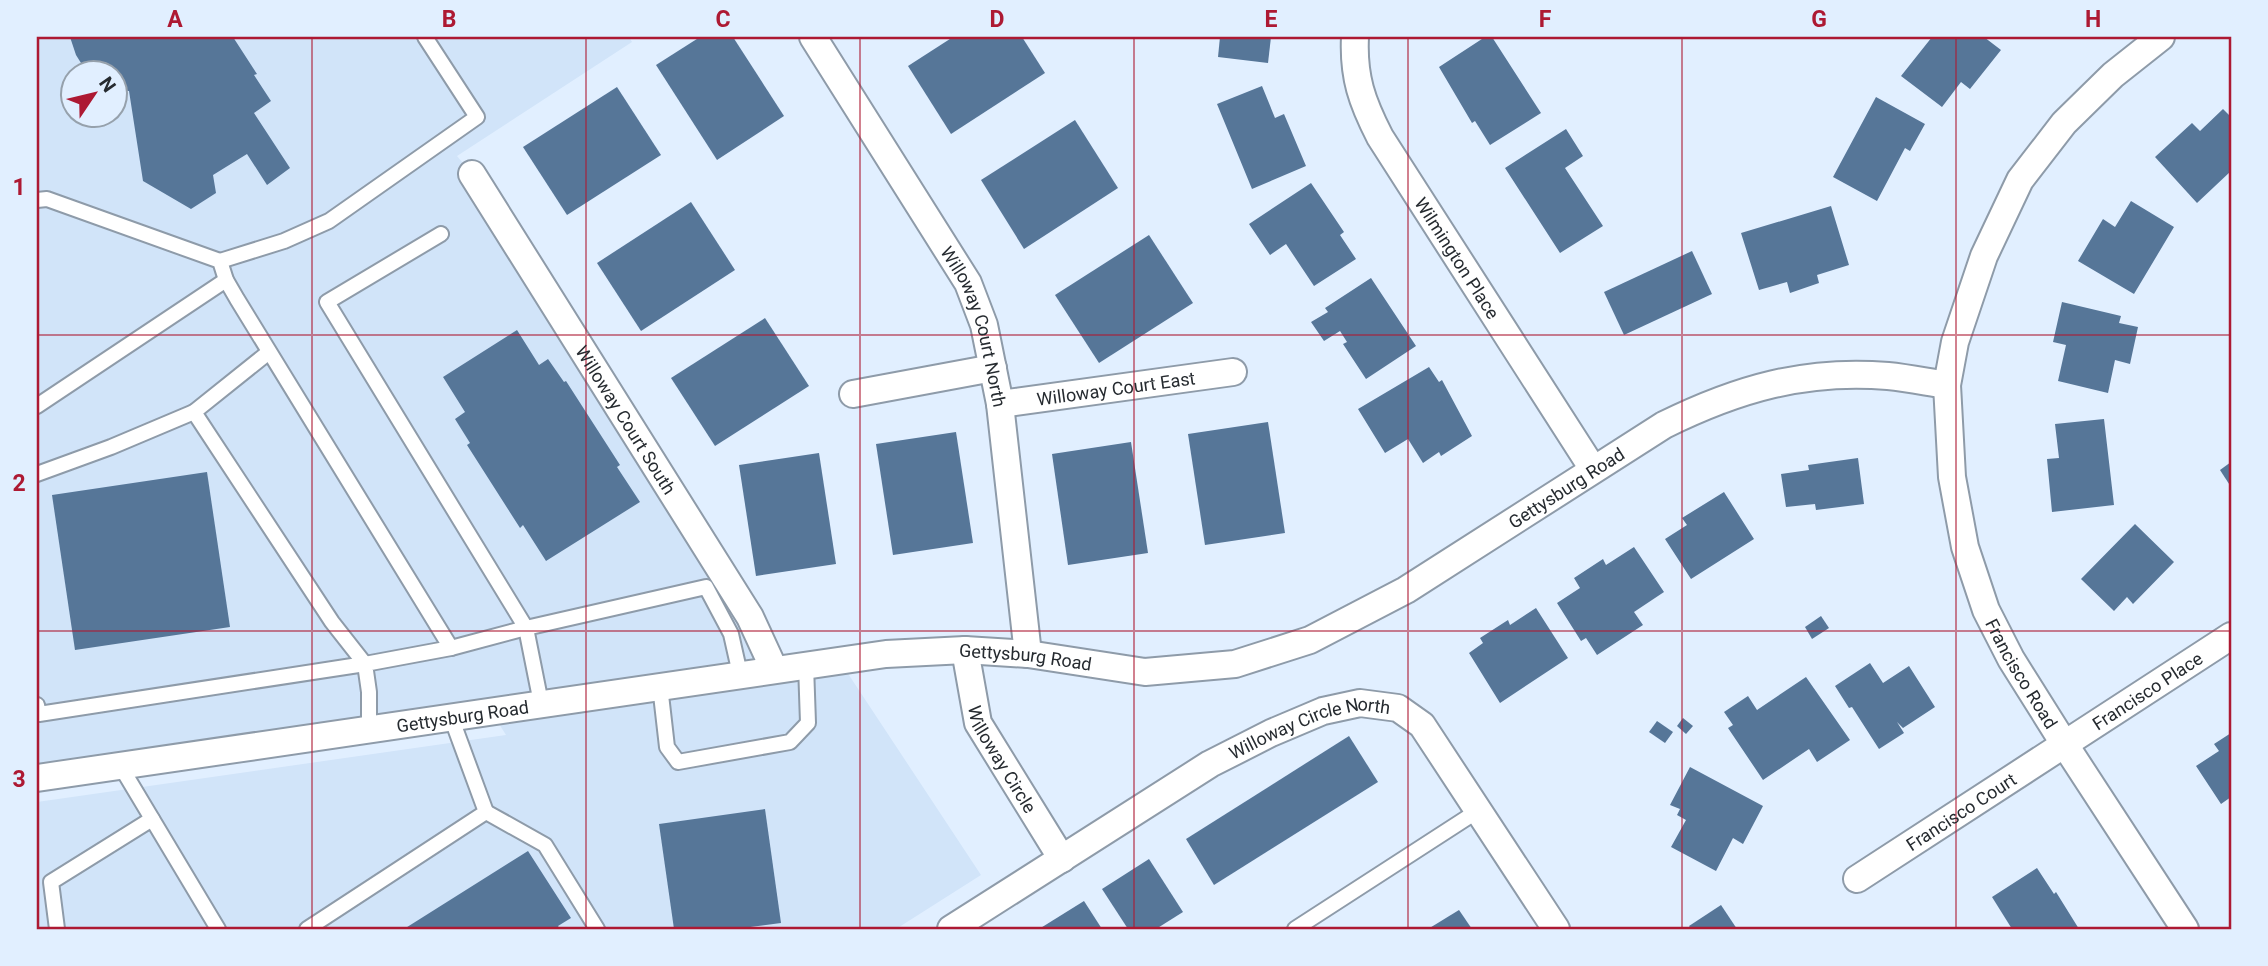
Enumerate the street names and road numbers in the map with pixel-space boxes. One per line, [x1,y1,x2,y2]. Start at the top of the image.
street label: Wilmington Place [1411,193,1504,322]
street label: Willoway Court North [937,242,1011,409]
street label: Willoway Court South [572,342,681,498]
street label: Willoway Court East [1035,367,1197,409]
street label: Gettysburg Road [1504,443,1628,532]
street label: Francisco Road [1982,615,2062,732]
street label: Gettysburg Road [959,639,1093,674]
street label: Francisco Place [2088,647,2206,734]
street label: Willoway Circle North [1225,692,1392,763]
street label: Gettysburg Road [395,696,530,736]
street label: Willoway Circle [965,704,1041,816]
street label: Francisco Court [1902,768,2020,855]

